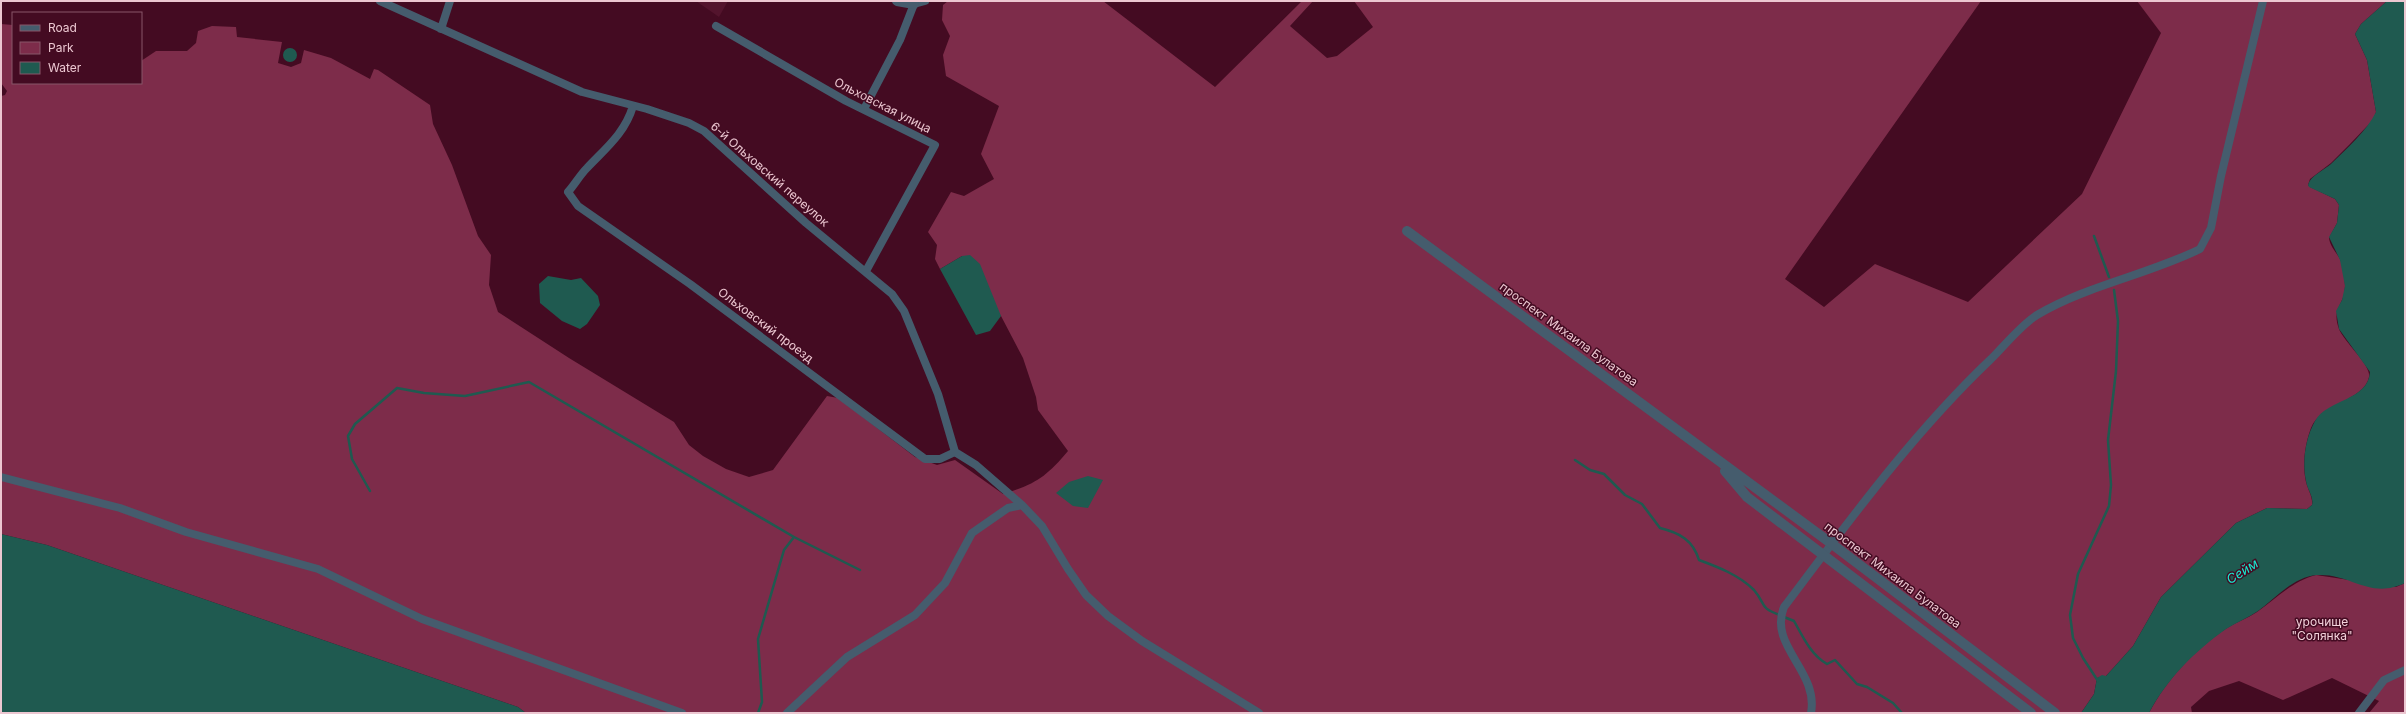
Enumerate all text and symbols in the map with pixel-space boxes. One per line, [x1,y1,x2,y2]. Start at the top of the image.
legend [12,12,142,84]
text: Road [48,20,77,35]
text: Park [48,40,74,55]
text: Water [48,60,82,75]
street label: Ольховская улица [832,74,934,136]
street label: 6-й Ольховский переулок [708,118,833,230]
street label: проспект Михаила Булатова [1497,279,1641,389]
street label: Ольховский проезд [715,284,817,366]
street label: проспект Михаила Булатова [1822,519,1964,631]
water label: Сейм [2223,555,2261,587]
park label: урочище "Солянка" [2291,614,2353,643]

